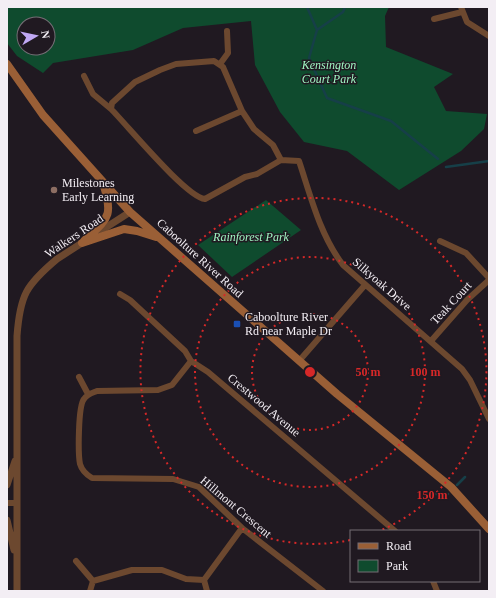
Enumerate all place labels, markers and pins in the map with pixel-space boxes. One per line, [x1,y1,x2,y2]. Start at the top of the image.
place label: Milestones Early Learning [62,176,134,204]
marker: Milestones Early Learning [49,185,59,195]
place label: Caboolture River Rd near Maple Dr [245,310,332,338]
marker: Caboolture River Rd near Maple Dr [232,319,242,329]
centre of rings [303,365,317,379]

